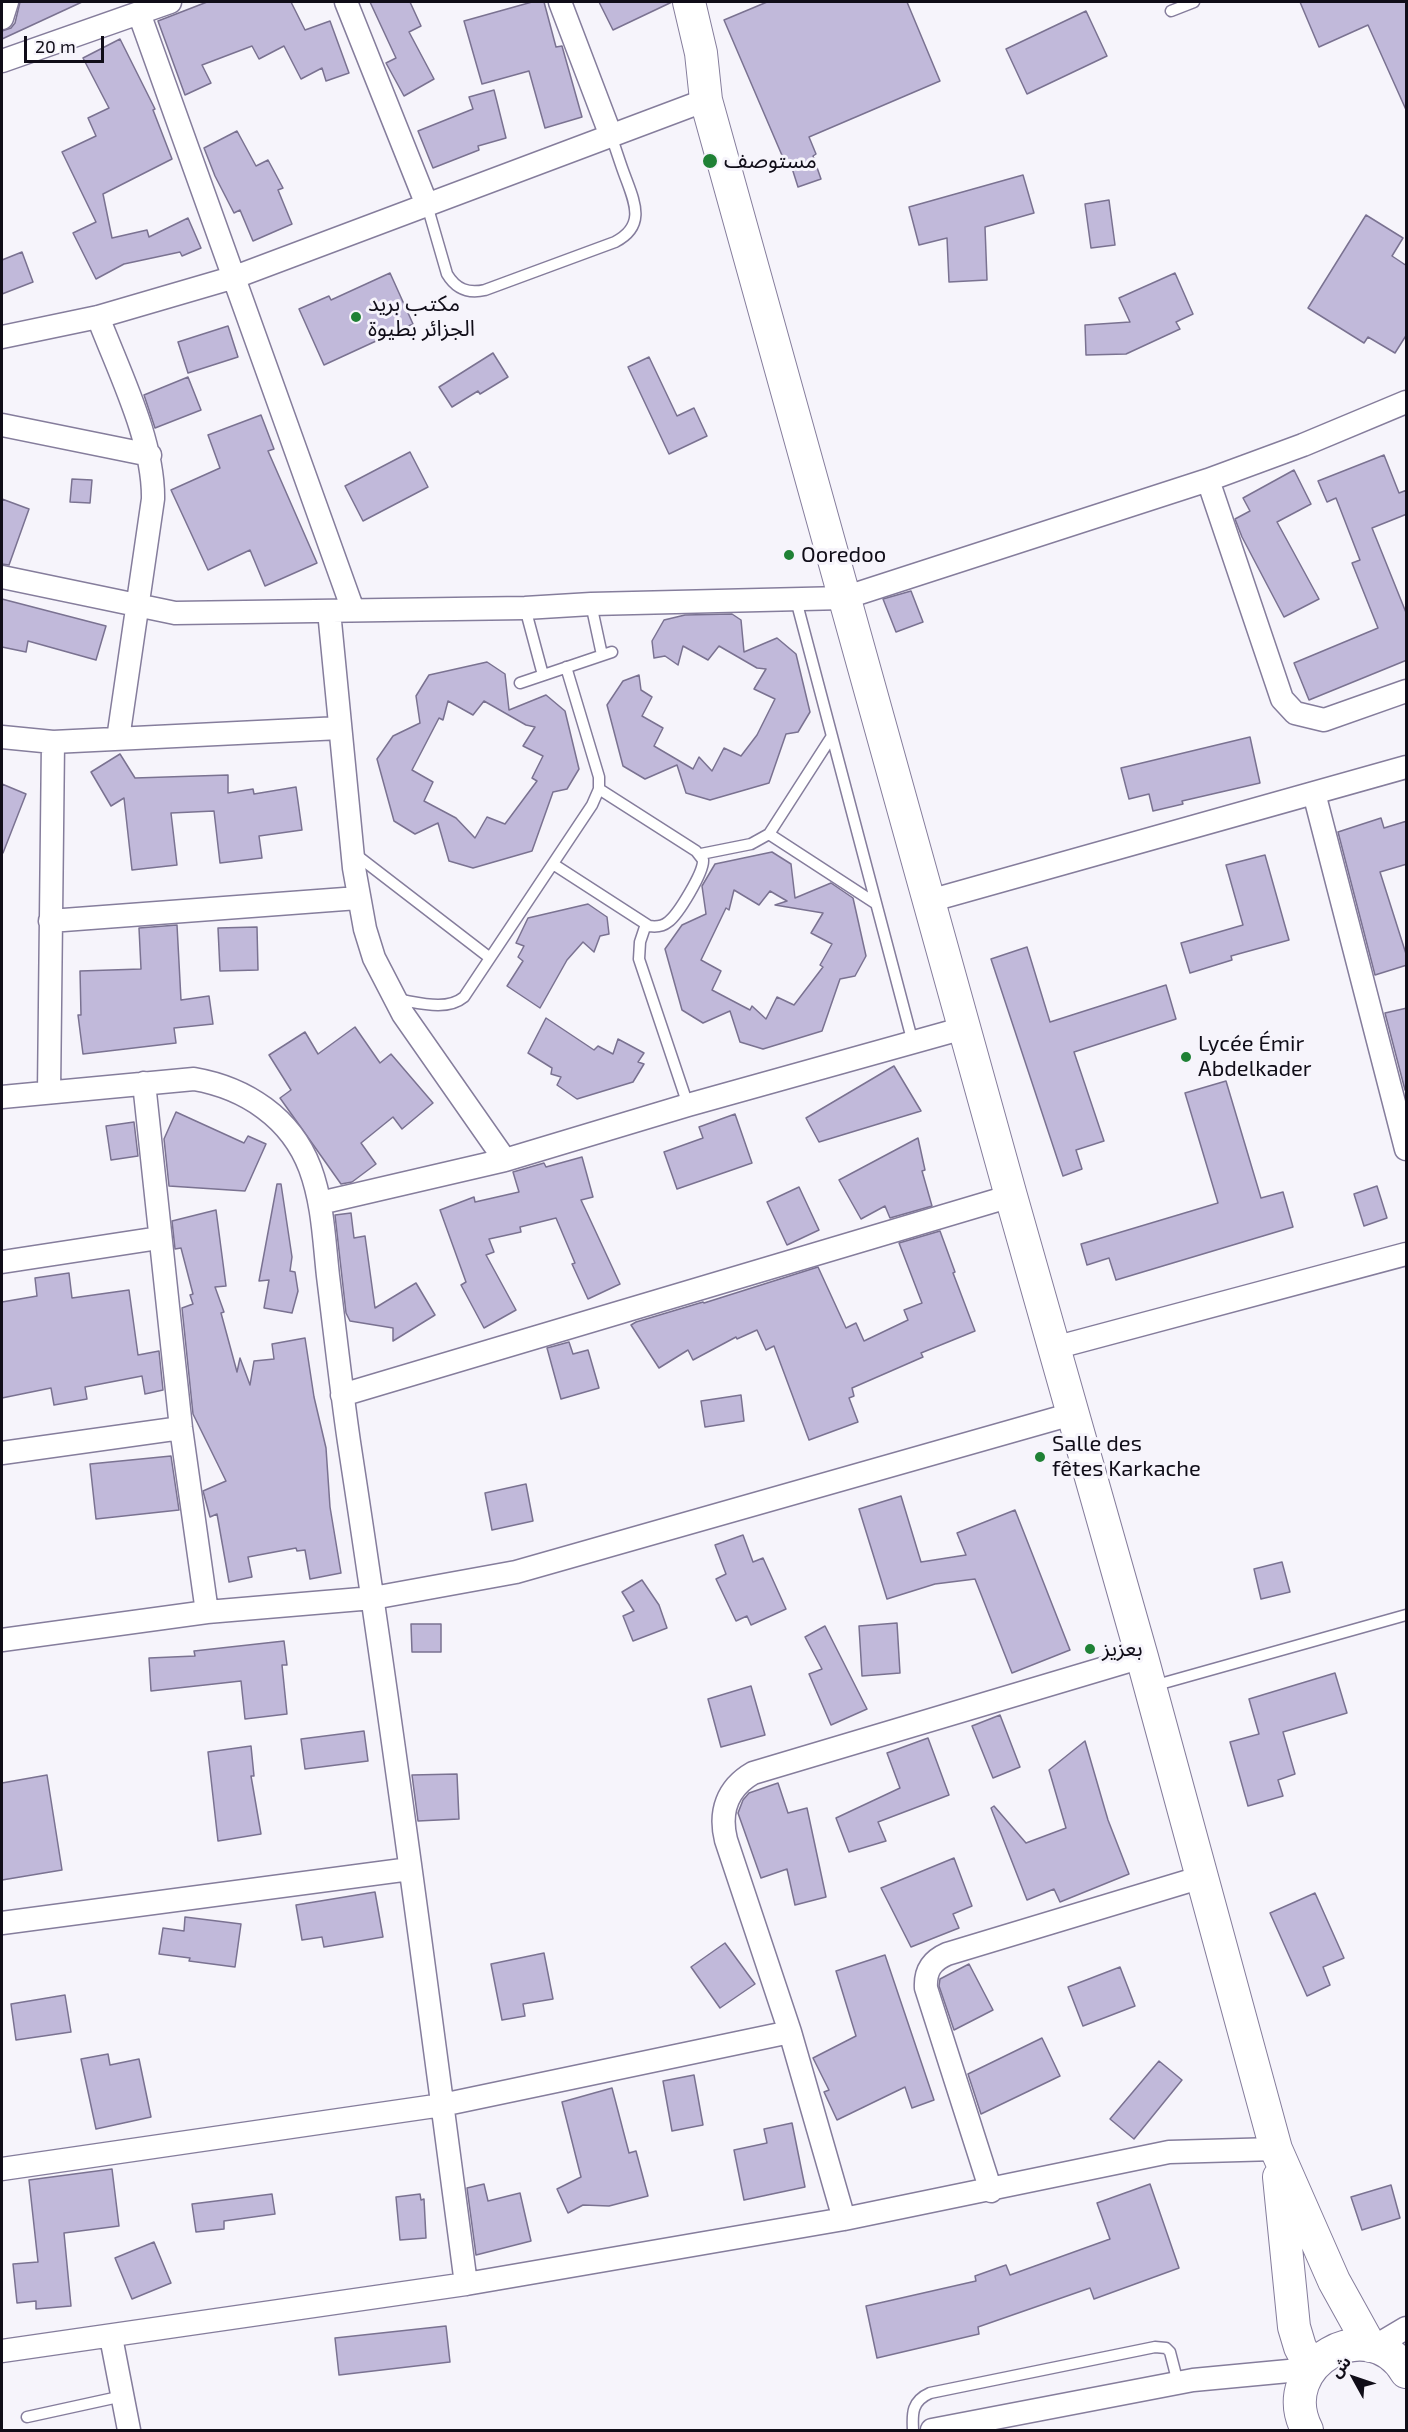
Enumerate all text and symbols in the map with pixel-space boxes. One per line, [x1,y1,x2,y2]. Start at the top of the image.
scale bar [27,24,106,62]
text: 20 m [35,35,76,57]
place label: مستوصف [724,148,817,174]
marker: مستوصف [701,152,719,170]
place label: مكتب بريد الجزائر بطيوة [368,291,475,342]
marker: مكتب بريد الجزائر بطيوة [349,310,363,324]
place label: Ooredoo [801,542,886,568]
marker: Ooredoo [782,548,796,562]
place label: Lycée Émir Abdelkader [1198,1031,1312,1082]
marker: Lycée Émir Abdelkader [1179,1050,1193,1064]
place label: Salle des fêtes Karkache [1052,1431,1201,1482]
marker: Salle des fêtes Karkache [1033,1450,1047,1464]
place label: بعزيز [1102,1636,1143,1662]
marker: بعزيز [1083,1642,1097,1656]
north arrow [1324,2348,1384,2408]
text: ش [1326,2352,1354,2381]

